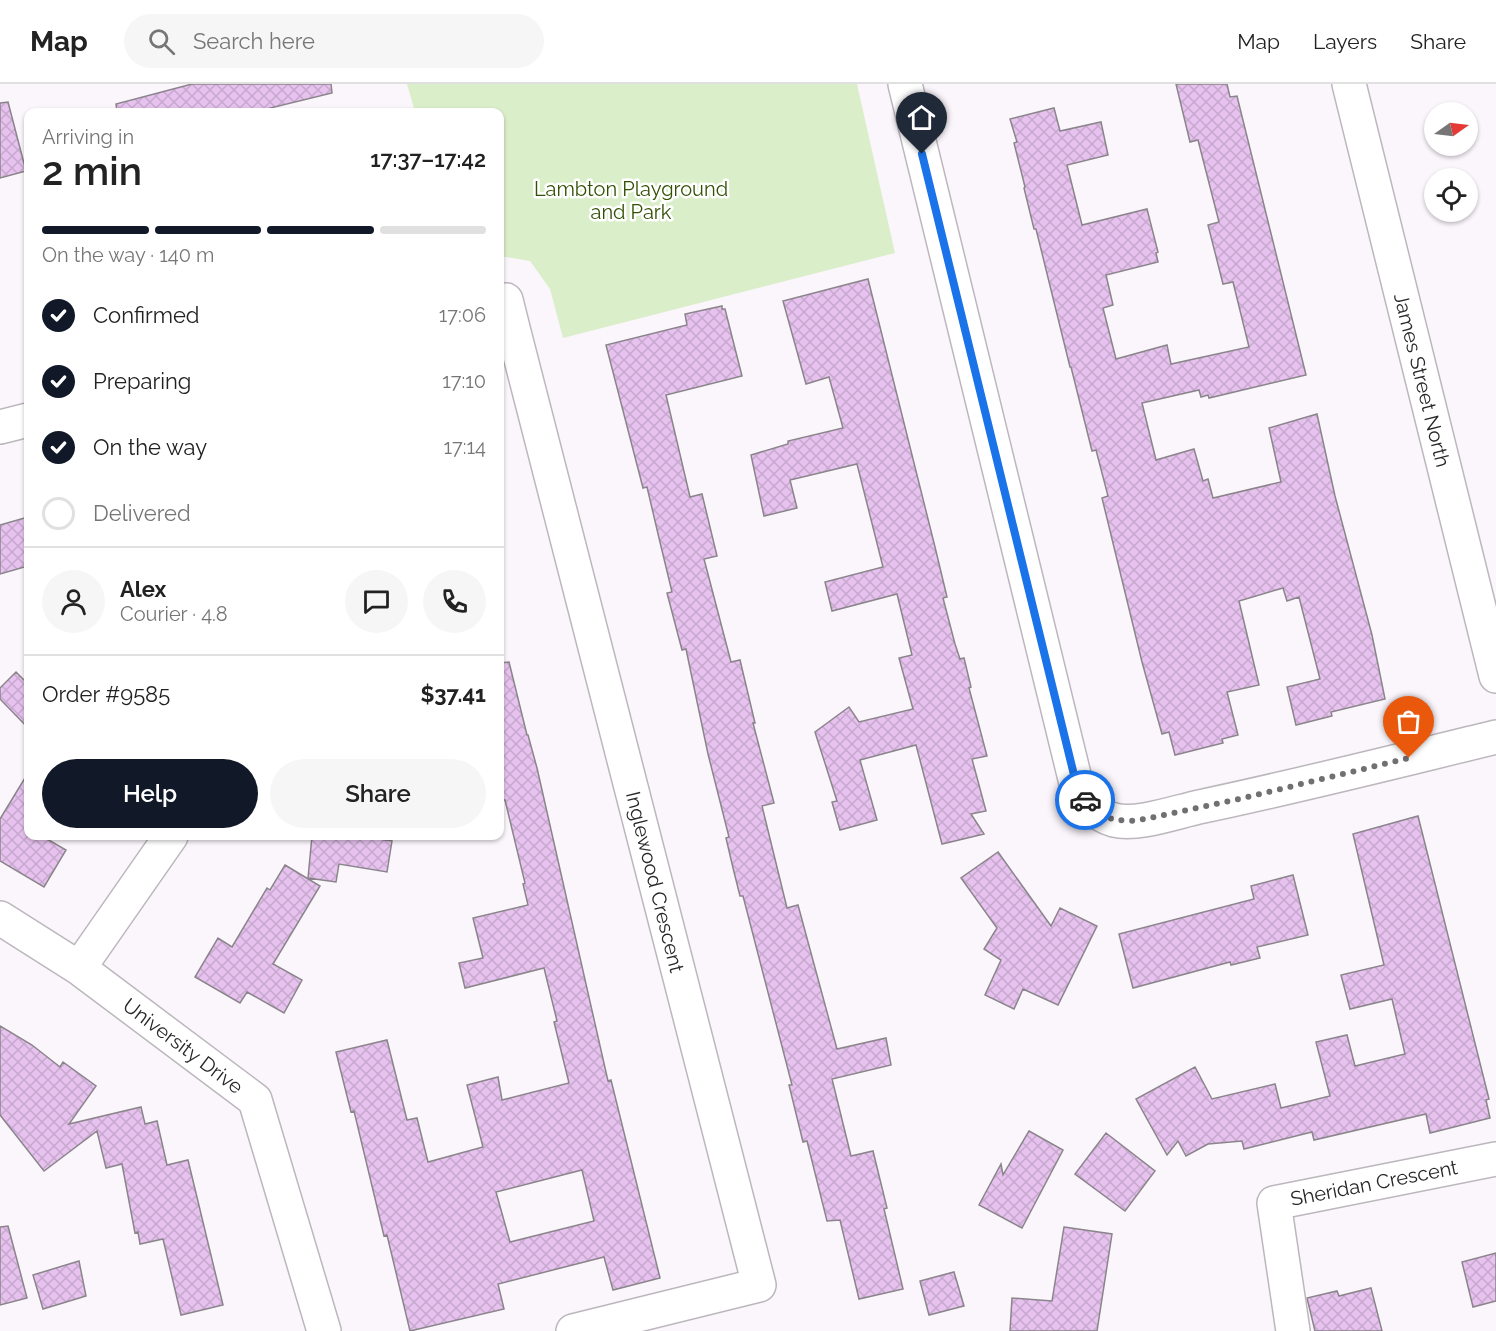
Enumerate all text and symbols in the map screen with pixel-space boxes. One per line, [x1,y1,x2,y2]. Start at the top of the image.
search box [124,14,544,68]
text: Map [30,25,88,58]
icon: search [145,25,178,58]
text: Search here [193,28,315,54]
text: Map [1237,29,1280,54]
text: Layers [1313,29,1377,54]
text: Share [1410,29,1466,54]
pin [896,92,947,154]
icon: home [905,101,938,134]
north arrow [1424,102,1478,156]
map controls [1424,102,1478,222]
text: Arriving in [42,125,134,149]
text: 17:37–17:42 [370,146,486,172]
text: 2 min [42,148,142,194]
button: locate [1424,168,1478,222]
park label: Lambton Playground and Park [534,177,728,224]
text: On the way · 140 m [42,243,214,267]
street label: James Street North [1389,291,1455,469]
icon: check [42,299,75,332]
text: Confirmed [93,302,200,328]
text: 17:06 [439,303,486,327]
icon: check [42,365,75,398]
text: Preparing [93,368,191,394]
text: 17:10 [442,369,486,393]
icon: check [42,431,75,464]
text: On the way [93,434,207,460]
text: 17:14 [444,435,486,459]
text: Delivered [93,500,191,526]
button: person [42,570,105,633]
button: chat [345,570,408,633]
button: phone [423,570,486,633]
text: Alex [120,576,166,602]
text: Courier · 4.8 [120,602,228,626]
text: Order #9585 [42,681,170,707]
text: $37.41 [420,681,486,707]
pin [1383,696,1434,758]
icon: bag [1392,705,1425,738]
button: Help [42,759,258,828]
button: Share [270,759,486,828]
courier [1055,770,1115,830]
icon: car [1069,784,1102,817]
street label: Inglewood Crescent [621,789,689,975]
street label: University Drive [118,993,248,1099]
street label: Sheridan Crescent [1288,1155,1460,1211]

